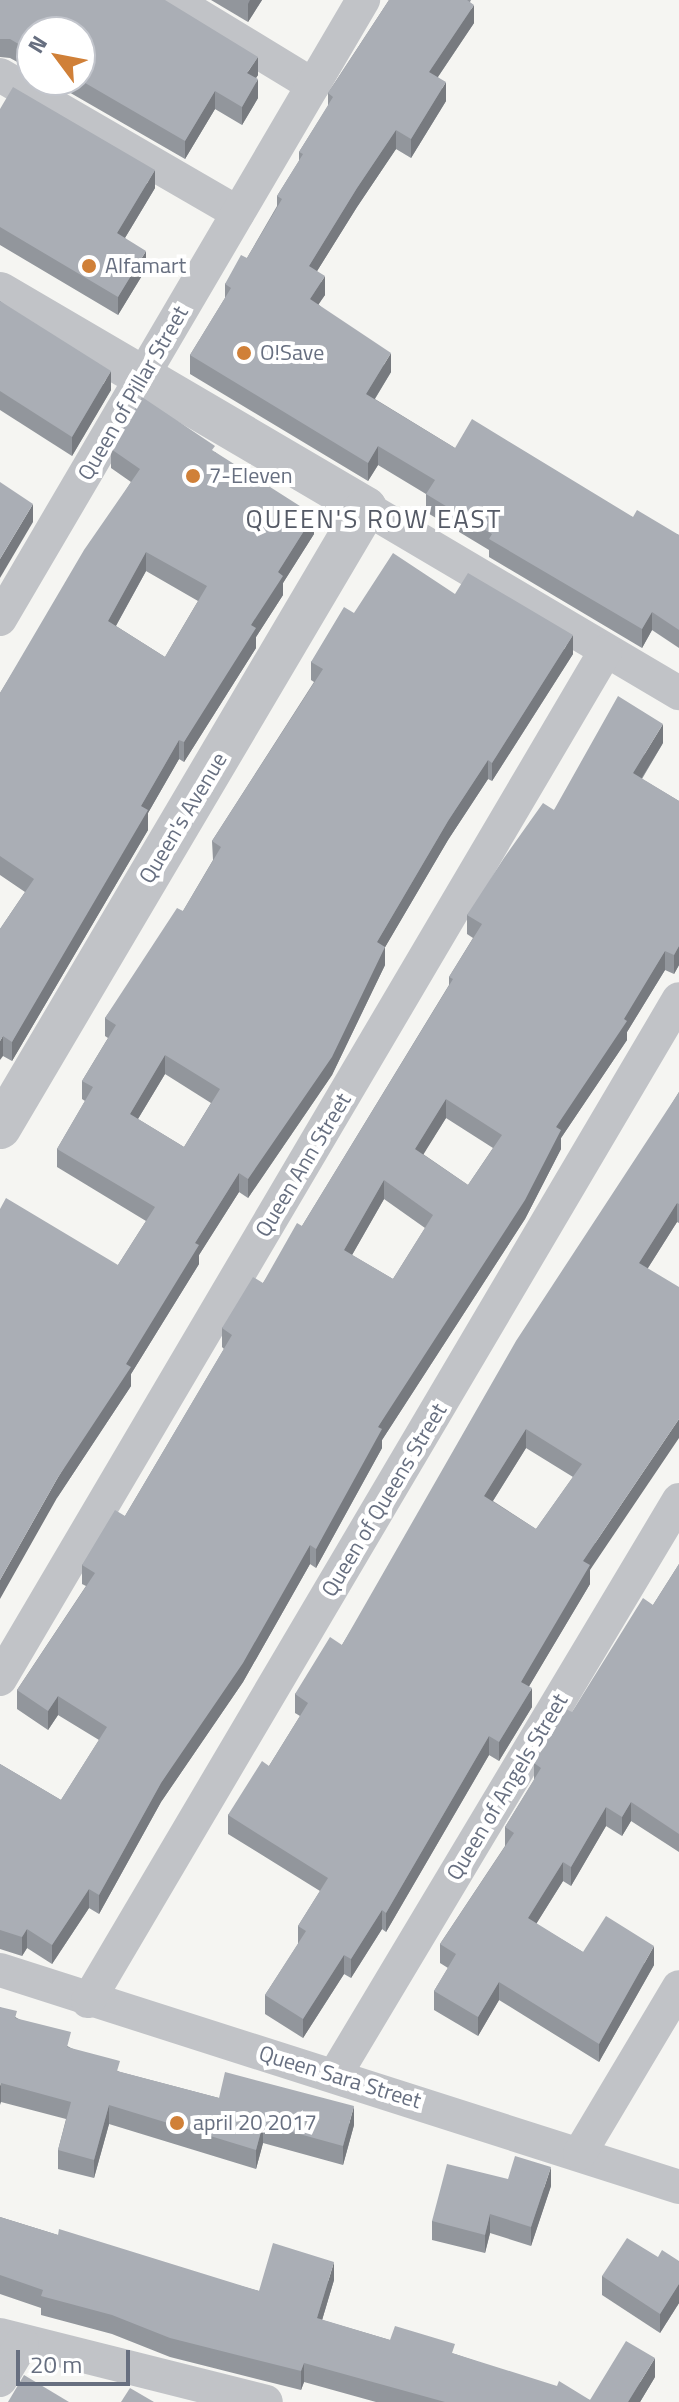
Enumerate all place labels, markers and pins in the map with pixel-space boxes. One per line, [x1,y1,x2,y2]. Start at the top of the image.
place label: Alfamart [105,253,186,279]
marker: Alfamart [80,257,98,275]
place label: O!Save [260,340,324,366]
marker: O!Save [235,344,253,362]
place label: 7-Eleven [209,463,292,489]
marker: 7-Eleven [184,467,202,485]
place label: april 20 2017 [193,2110,317,2136]
marker: april 20 2017 [168,2114,186,2132]

